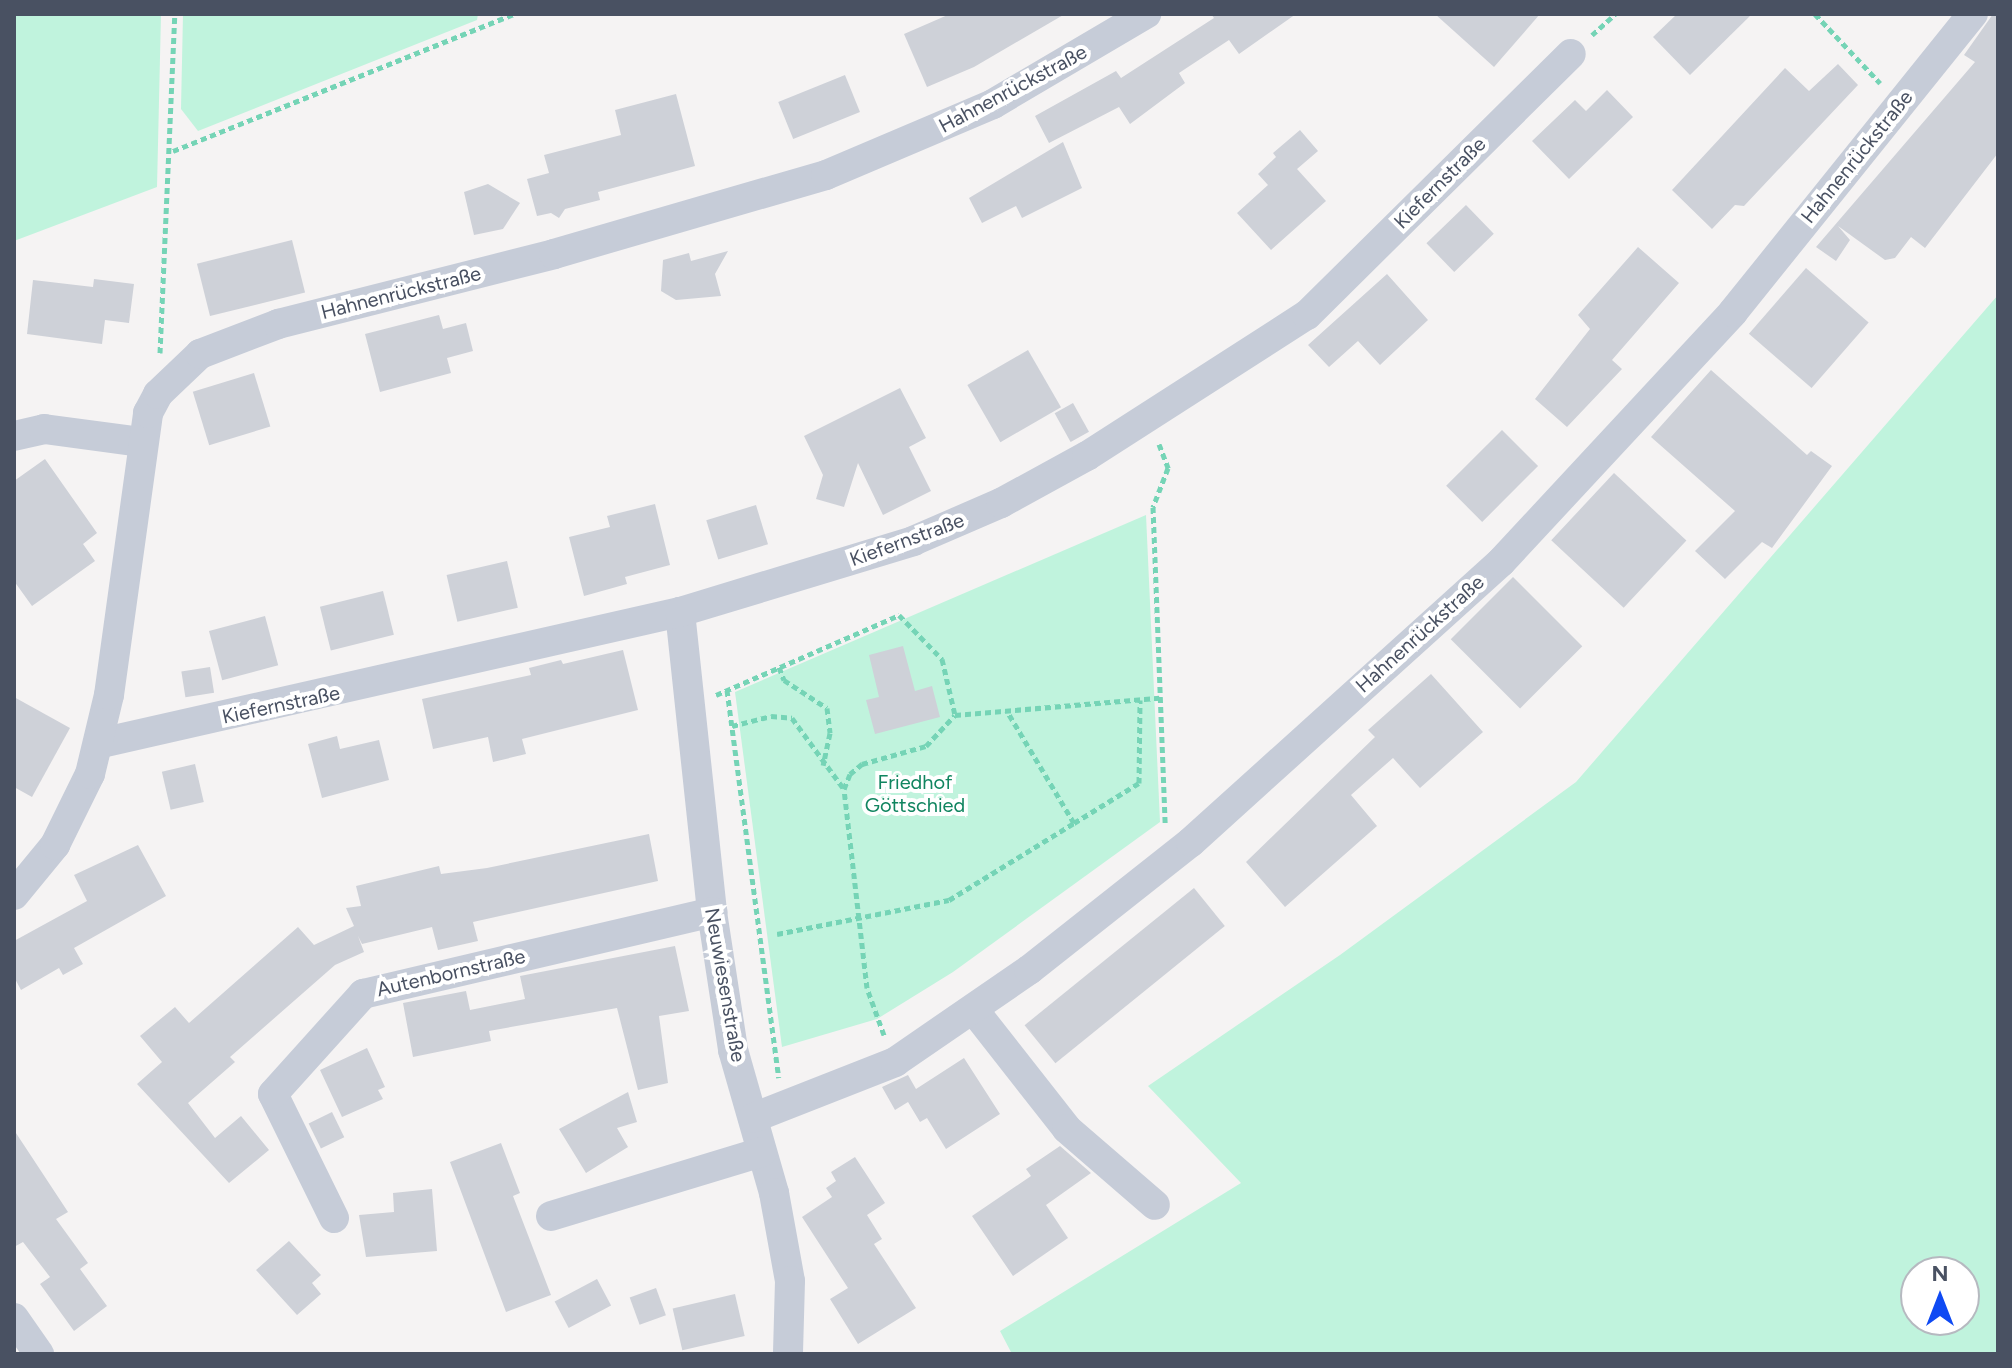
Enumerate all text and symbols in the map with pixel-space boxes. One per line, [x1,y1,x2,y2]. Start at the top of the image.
street label: Hahnenrückstraße [935,40,1091,138]
street label: Hahnenrückstraße [1796,86,1918,228]
street label: Kiefernstraße [1389,132,1491,234]
street label: Hahnenrückstraße [318,262,484,324]
street label: Kiefernstraße [847,508,967,572]
street label: Hahnenrückstraße [1351,570,1489,698]
street label: Kiefernstraße [220,681,342,729]
park label: Friedhof Göttschied [865,771,965,818]
street label: Neuwiesenstraße [700,906,750,1064]
street label: Autenbornstraße [374,944,528,1002]
north arrow [1900,1256,1980,1336]
text: N [1931,1260,1949,1287]

